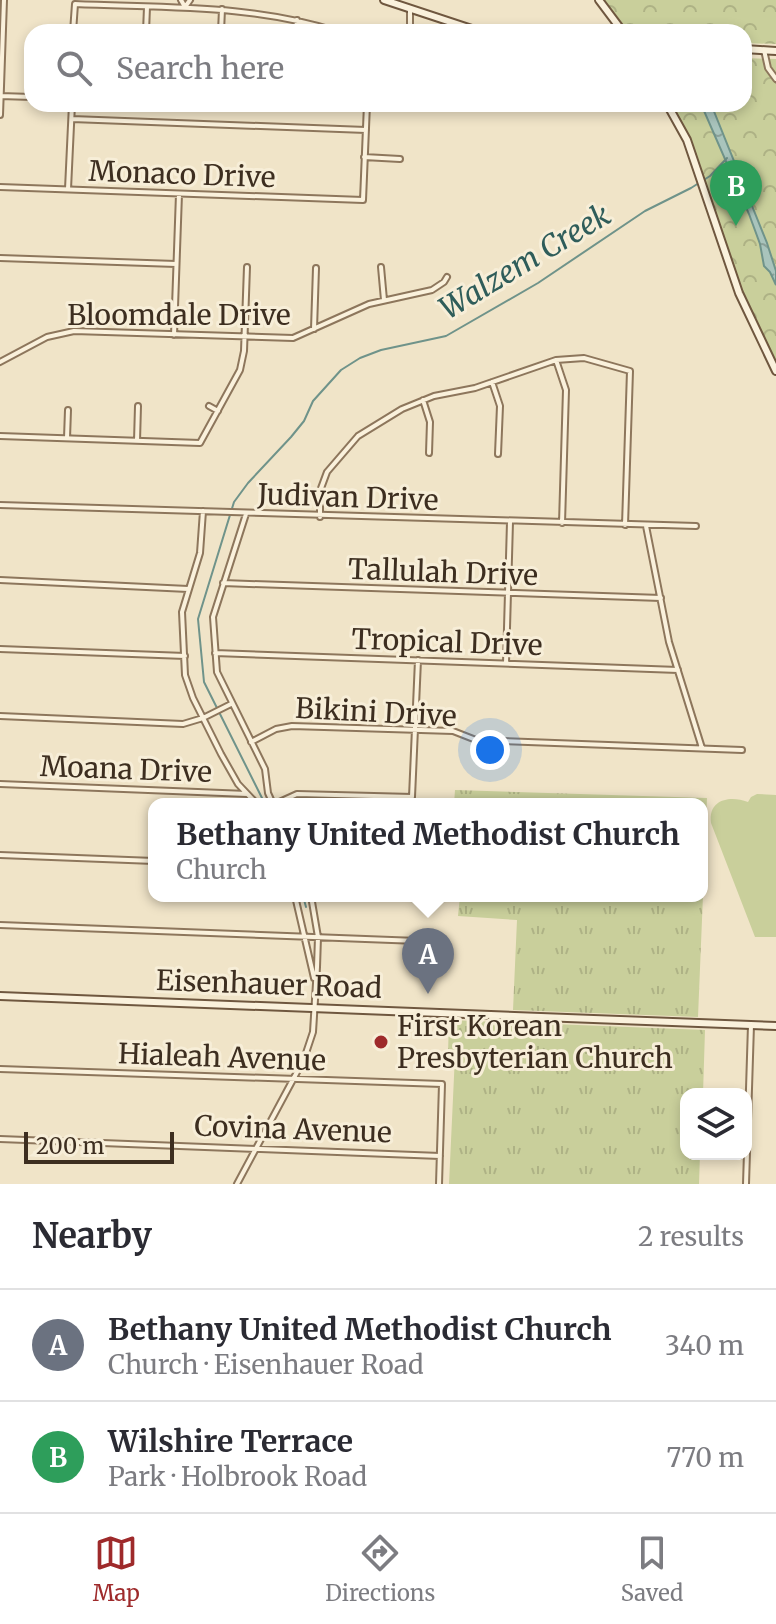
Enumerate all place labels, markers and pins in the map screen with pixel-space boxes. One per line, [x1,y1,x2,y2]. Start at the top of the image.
pin: B [710,160,762,226]
pin: A [402,928,454,994]
place label: First Korean Presbyterian Church [397,1008,673,1076]
marker: First Korean Presbyterian Church [372,1033,390,1051]

